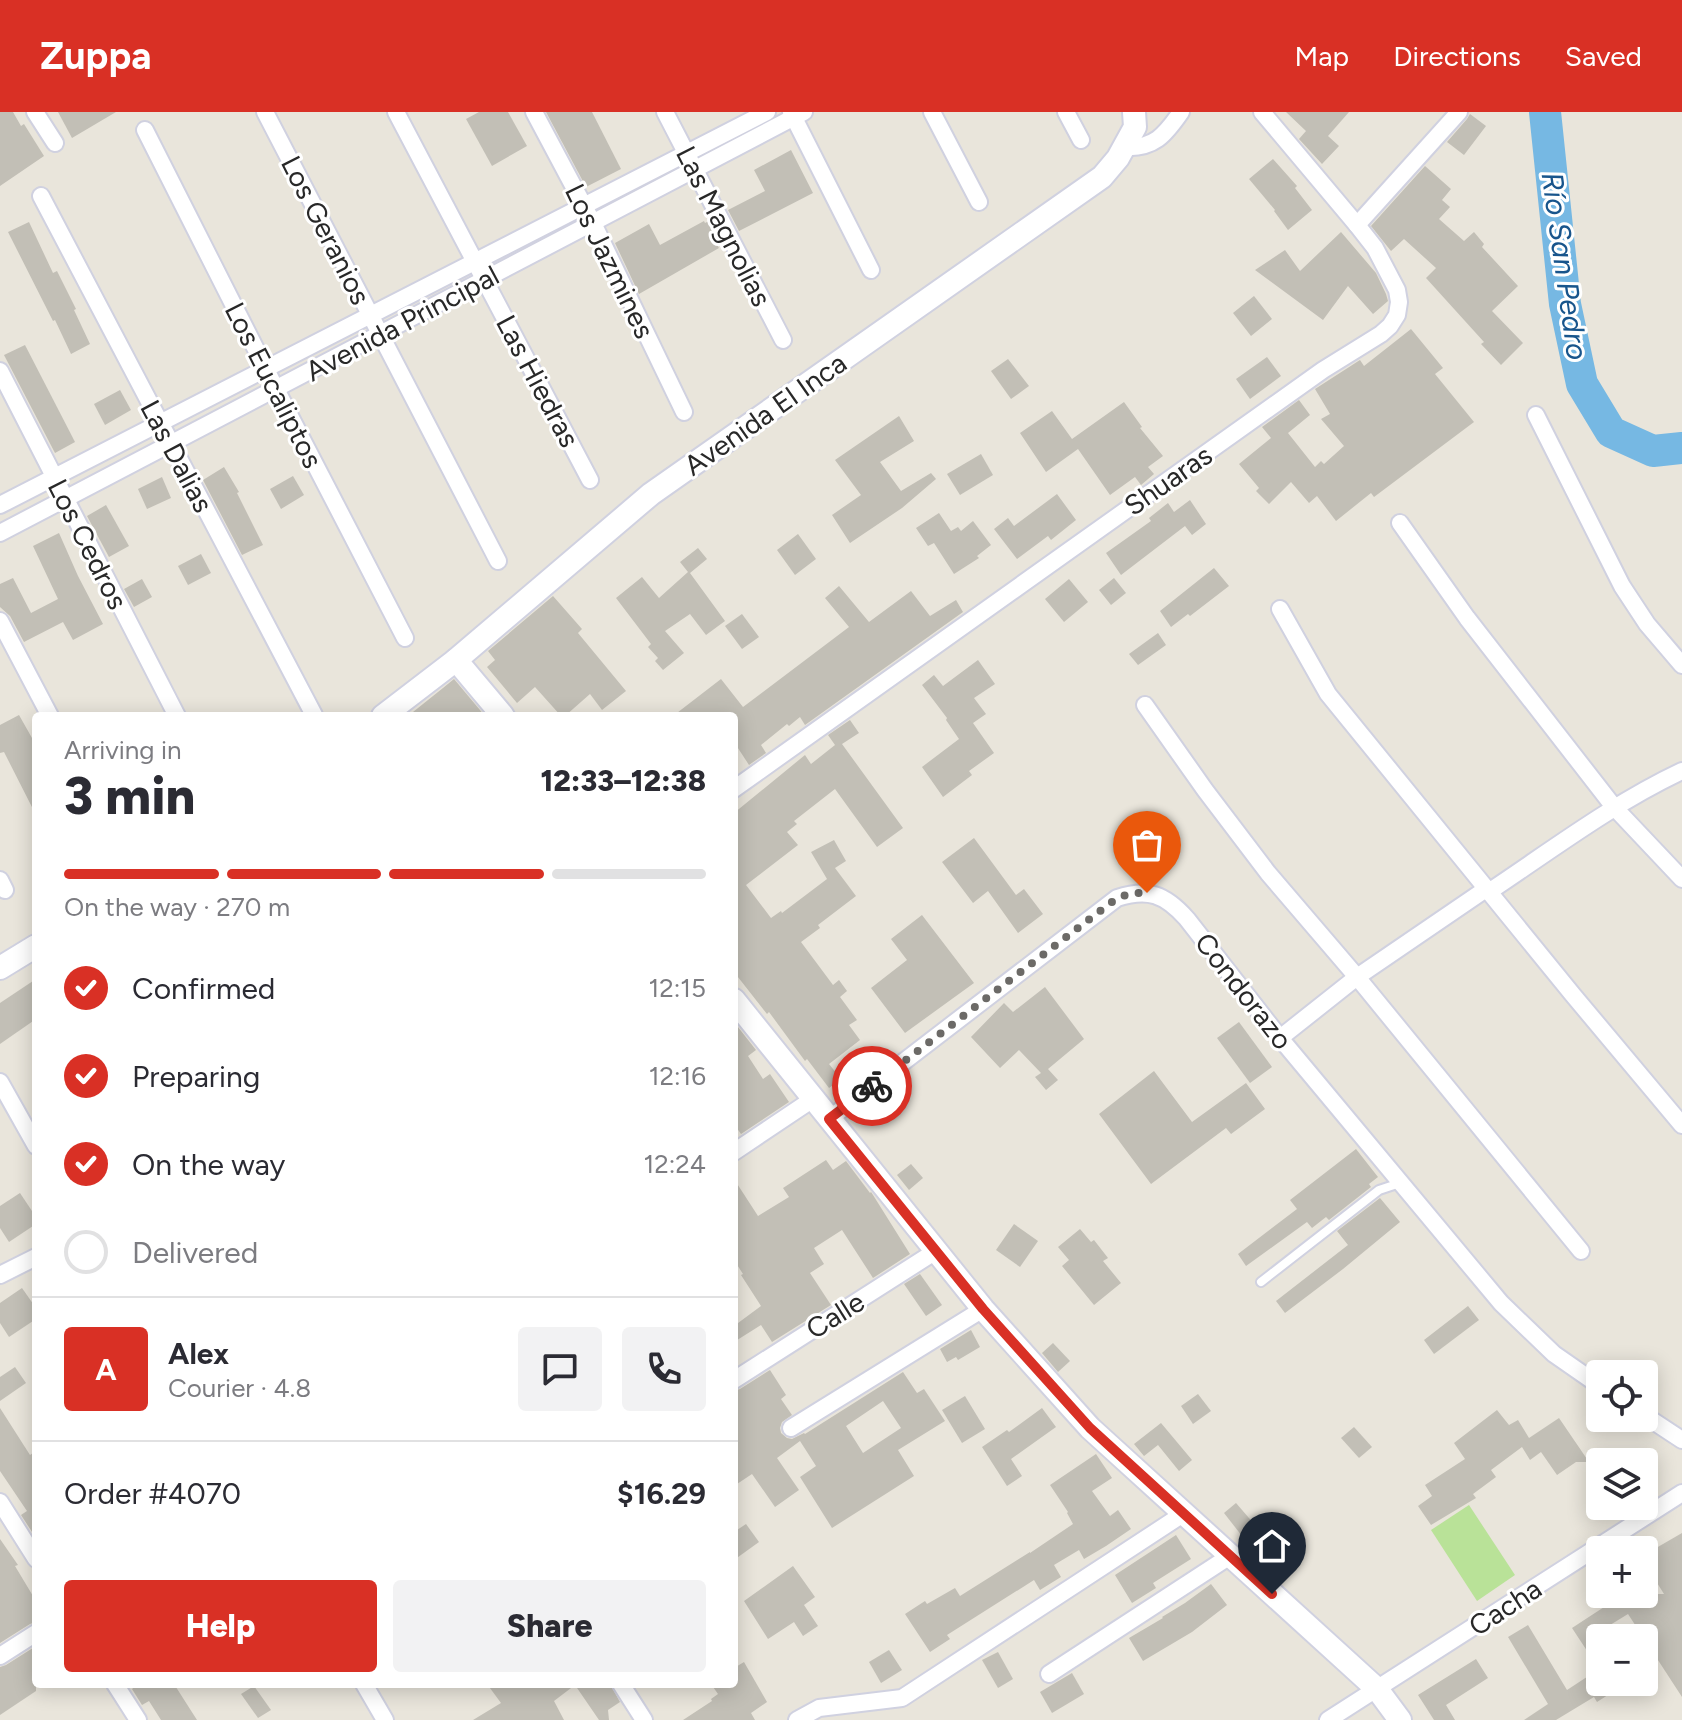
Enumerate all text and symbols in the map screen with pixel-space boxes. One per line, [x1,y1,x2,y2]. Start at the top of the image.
text: Zuppa [40,33,152,79]
text: Map [1295,39,1349,73]
text: Directions [1393,39,1521,73]
text: Saved [1565,39,1642,73]
street label: Las Magnolias [669,140,779,312]
street label: Los Geranios [274,150,378,310]
water label: Río San Pedro [1533,170,1597,362]
street label: Los Jazmines [558,178,662,344]
street label: Avenida Principal [299,258,505,388]
street label: Los Eucaliptos [218,296,330,474]
street label: Las Hiedras [489,309,587,453]
street label: Avenida El Inca [677,346,853,482]
street label: Las Dalias [133,394,221,518]
street label: Shuaras [1117,438,1219,522]
street label: Los Cedros [41,473,135,615]
text: Arriving in [64,734,182,766]
text: 12:33–12:38 [540,762,706,799]
text: 3 min [64,765,195,827]
pin [1113,811,1181,893]
icon: bag [1125,823,1169,867]
text: On the way · 270 m [64,891,290,923]
street label: Condorazo [1188,926,1300,1056]
icon: check [64,966,108,1010]
text: Confirmed [132,970,275,1007]
text: 12:15 [648,972,706,1004]
courier [832,1046,912,1126]
icon: check [64,1054,108,1098]
text: Preparing [132,1058,260,1095]
text: 12:16 [649,1060,706,1092]
icon: bike [850,1064,894,1108]
icon: check [64,1142,108,1186]
text: On the way [132,1146,285,1183]
text: 12:24 [643,1148,706,1180]
text: Delivered [132,1234,258,1271]
street label: Calle [800,1284,870,1346]
button: chat [518,1327,602,1411]
button: phone [622,1327,706,1411]
text: Alex [168,1335,229,1372]
text: A [95,1351,117,1388]
map controls [1586,1360,1658,1696]
button: locate [1586,1360,1658,1432]
text: Courier · 4.8 [168,1372,311,1404]
button: layers [1586,1448,1658,1520]
text: Order #4070 [64,1475,241,1512]
text: $16.29 [617,1475,706,1512]
pin [1238,1512,1306,1594]
icon: home [1250,1524,1294,1568]
button: + [1586,1536,1658,1608]
street label: Cacha [1462,1571,1548,1643]
button: Help [64,1580,377,1672]
button: Share [393,1580,706,1672]
button: − [1586,1624,1658,1696]

